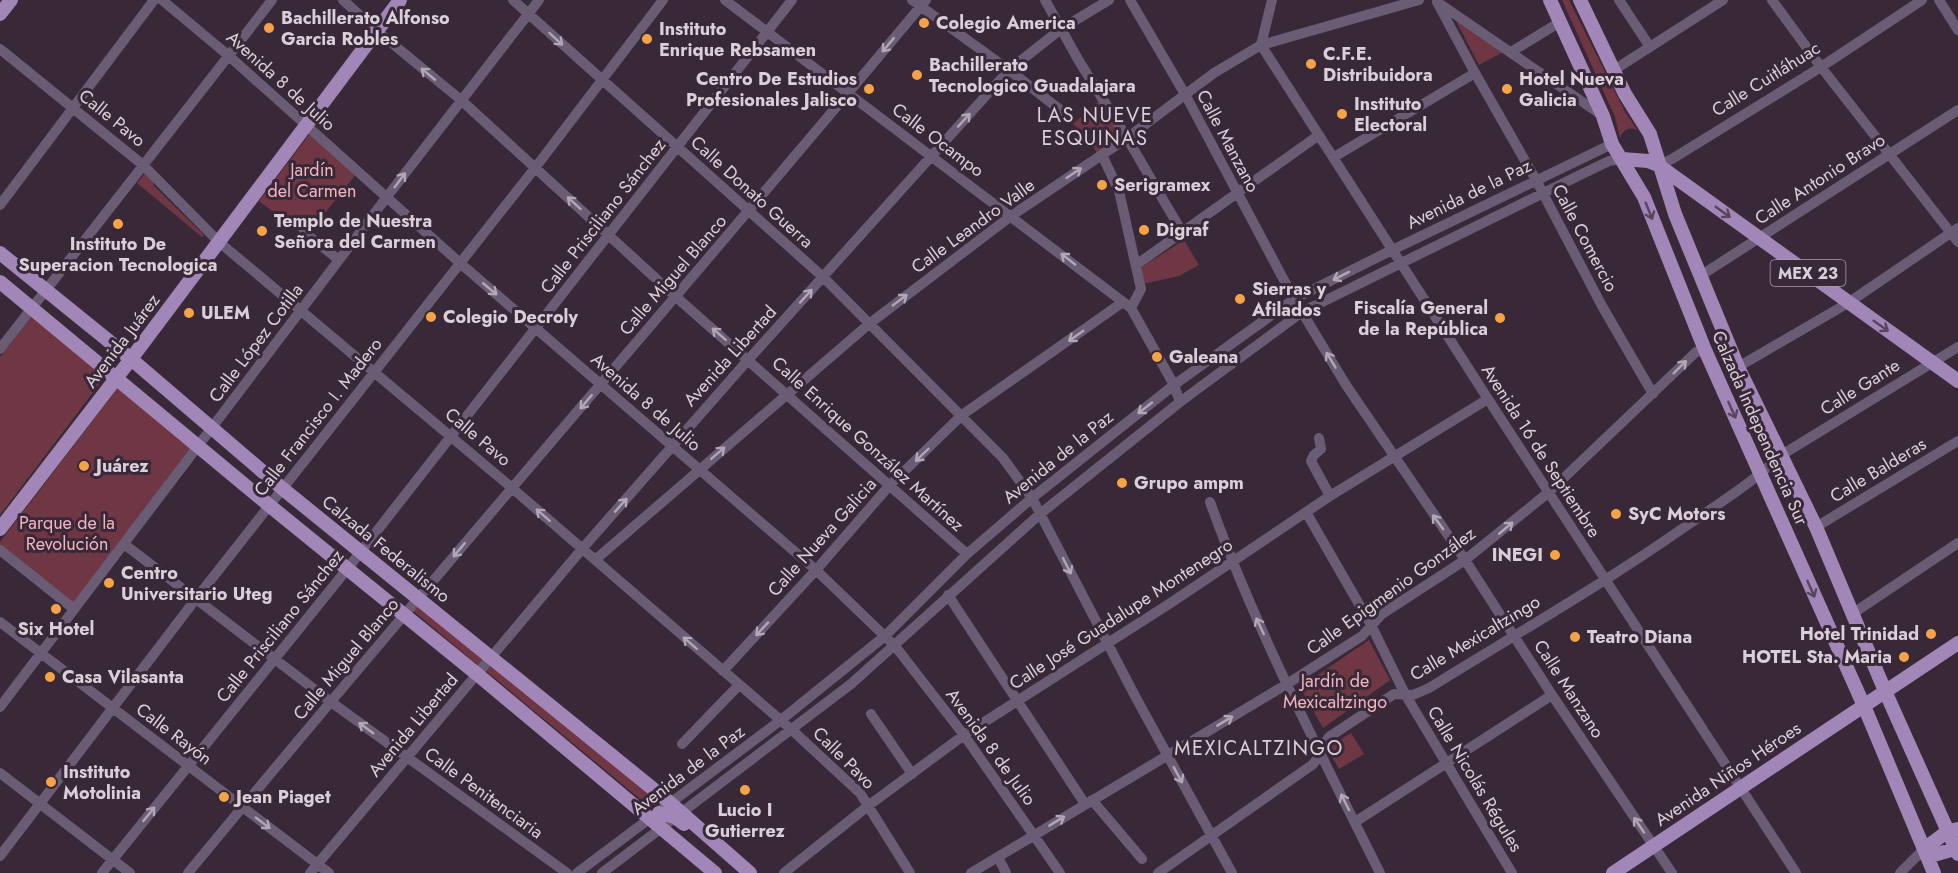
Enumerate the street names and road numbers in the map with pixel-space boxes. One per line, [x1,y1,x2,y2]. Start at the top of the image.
street label: Avenida 8 de Julio [221,25,341,137]
street label: Calle Cuitláhuac [1707,35,1825,123]
street label: Calle Pavo [73,83,151,153]
street label: Calle Manzano [1190,85,1266,197]
street label: Calle Ocampo [886,97,990,183]
street label: Calle Antonio Bravo [1750,127,1891,231]
street label: Calle Donato Guerra [685,130,819,254]
street label: Calle Prisciliano Sánchez [534,132,672,299]
street label: Avenida de la Paz [1402,152,1536,235]
street label: Calle Leandro Valle [906,172,1040,280]
street label: Calle Comercio [1546,180,1624,297]
street label: Calle Miguel Blanco [613,209,733,341]
road number: MEX 23 [1770,260,1846,286]
street label: Calle López Cotilla [203,278,309,408]
street label: Avenida Juárez [78,288,167,394]
street label: Avenida Libertad [677,300,783,412]
street label: Calzada Independencia Sur [1705,327,1815,530]
street label: Calle Francisco I. Madero [248,332,388,502]
street label: Avenida 8 de Julio [585,347,707,457]
street label: Calle Enrique González Martínez [766,350,970,538]
street label: Calle Gante [1815,352,1905,422]
street label: Avenida 16 de Septiembre [1475,359,1607,543]
street label: Calle Pavo [439,402,517,473]
street label: Avenida de la Paz [997,404,1119,510]
street label: Calle Balderas [1825,431,1931,509]
street label: Calle Nueva Galicia [762,472,882,602]
street label: Calzada Federalismo [316,489,456,609]
street label: Calle Epigmenio González [1301,520,1481,661]
street label: Calle José Guadalupe Montenegro [1004,532,1238,696]
street label: Calle Prisciliano Sánchez [210,543,350,708]
street label: Calle Mexicaltzingo [1405,589,1545,687]
street label: Calle Miguel Blanco [287,592,405,726]
street label: Calle Manzano [1527,635,1611,744]
street label: Avenida Libertad [362,668,464,782]
street label: Avenida 8 de Julio [940,683,1042,811]
street label: Calle Rayón [130,697,218,771]
street label: Calle Nicolás Régules [1421,701,1529,857]
street label: Avenida Niños Héroes [1650,715,1806,833]
street label: Avenida de la Paz [626,718,751,821]
street label: Calle Pavo [807,721,881,795]
street label: Calle Penitenciaria [419,741,549,845]

